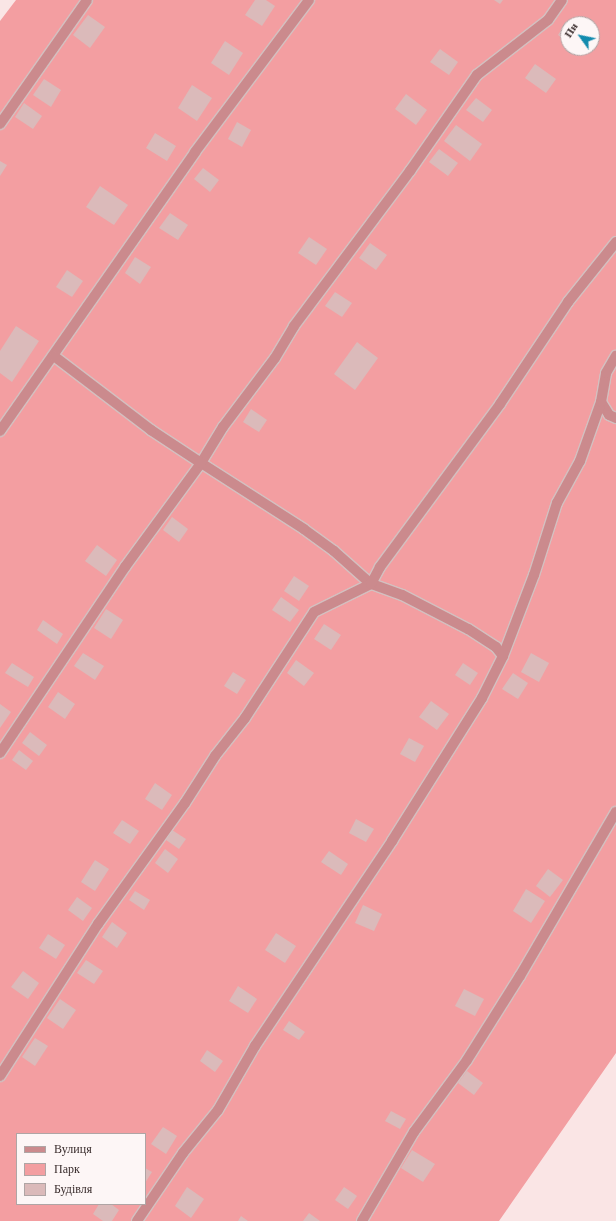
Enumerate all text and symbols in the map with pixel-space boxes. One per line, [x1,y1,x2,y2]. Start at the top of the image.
north arrow [560,16,600,56]
text: Пн [562,20,580,40]
legend [16,1133,146,1205]
text: Вулиця [54,1142,92,1156]
text: Парк [54,1162,80,1176]
text: Будівля [54,1182,92,1196]

